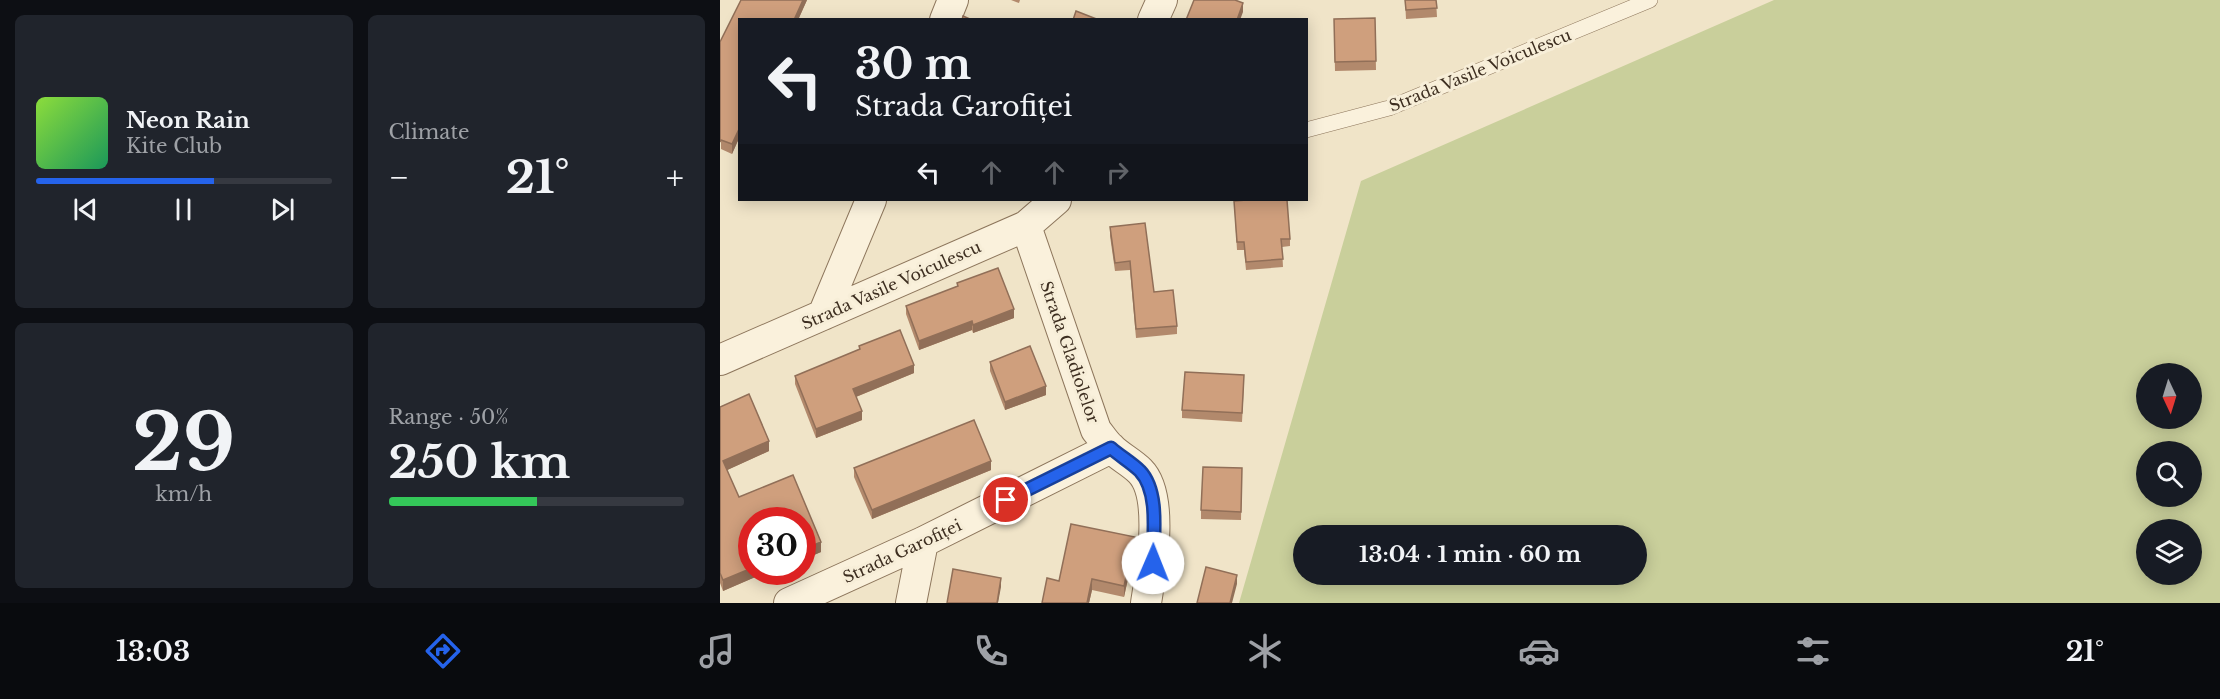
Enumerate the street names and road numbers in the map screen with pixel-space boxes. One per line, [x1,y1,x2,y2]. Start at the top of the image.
street label: Strada Vasile Voiculescu [1386,24,1574,116]
street label: Strada Vasile Voiculescu [798,236,984,334]
street label: Strada Gladiolelor [1036,278,1104,426]
street label: Strada Garofiței [839,515,965,588]

